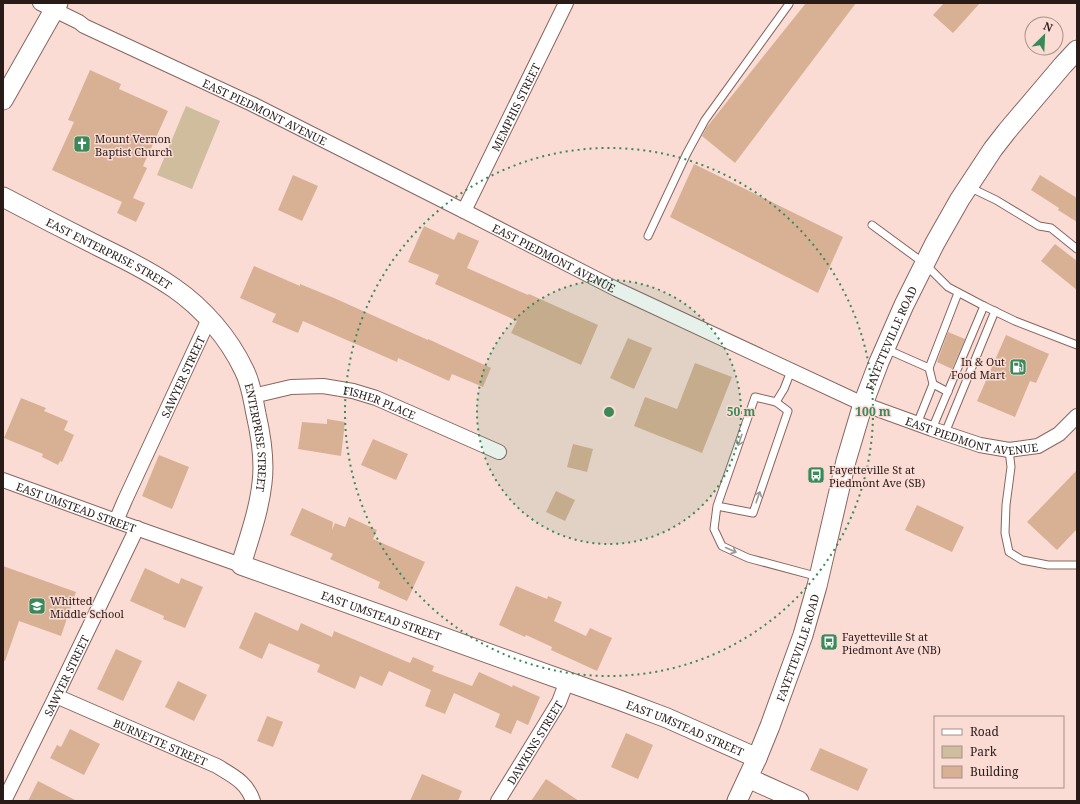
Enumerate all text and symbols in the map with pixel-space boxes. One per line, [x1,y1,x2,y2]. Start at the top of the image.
north arrow [1024,16,1064,56]
text: N [1041,18,1056,35]
street label: MEMPHIS STREET [487,60,543,153]
street label: EAST PIEDMONT AVENUE [201,75,330,148]
place label: Mount Vernon Baptist Church [95,131,173,159]
church icon: Mount Vernon Baptist Church [72,134,92,154]
street label: EAST ENTERPRISE STREET [44,214,175,292]
street label: EAST PIEDMONT AVENUE [490,220,619,295]
street label: FAYETTEVILLE ROAD [861,283,920,392]
street label: SAWYER STREET [157,333,208,420]
place label: In & Out Food Mart [951,354,1005,382]
fuel station icon: In & Out Food Mart [1008,357,1028,377]
street label: ENTERPRISE STREET [242,381,271,493]
street label: FISHER PLACE [342,382,418,422]
text: 50 m [727,403,755,420]
text: 100 m [855,403,891,420]
centre of rings [602,405,616,419]
street label: EAST PIEDMONT AVENUE [904,413,1039,458]
one-way arrow [736,433,743,446]
place label: Fayetteville St at Piedmont Ave (SB) [829,462,926,490]
bus stop icon: Fayetteville St at Piedmont Ave (SB) [806,465,826,485]
street label: EAST UMSTEAD STREET [14,478,139,535]
one-way arrow [755,491,762,504]
one-way arrow [725,547,737,555]
street label: EAST UMSTEAD STREET [319,587,444,644]
street label: FAYETTEVILLE ROAD [772,592,822,703]
place label: Whitted Middle School [50,593,125,621]
school or university icon: Whitted Middle School [27,596,47,616]
place label: Fayetteville St at Piedmont Ave (NB) [842,629,941,657]
street label: SAWYER STREET [40,632,92,718]
bus stop icon: Fayetteville St at Piedmont Ave (NB) [819,632,839,652]
street label: EAST UMSTEAD STREET [624,696,747,759]
street label: DAWKINS STREET [503,697,566,787]
street label: BURNETTE STREET [111,714,210,769]
legend [934,716,1064,788]
text: Road [970,723,1000,740]
text: Park [970,743,998,760]
text: Building [970,763,1019,780]

